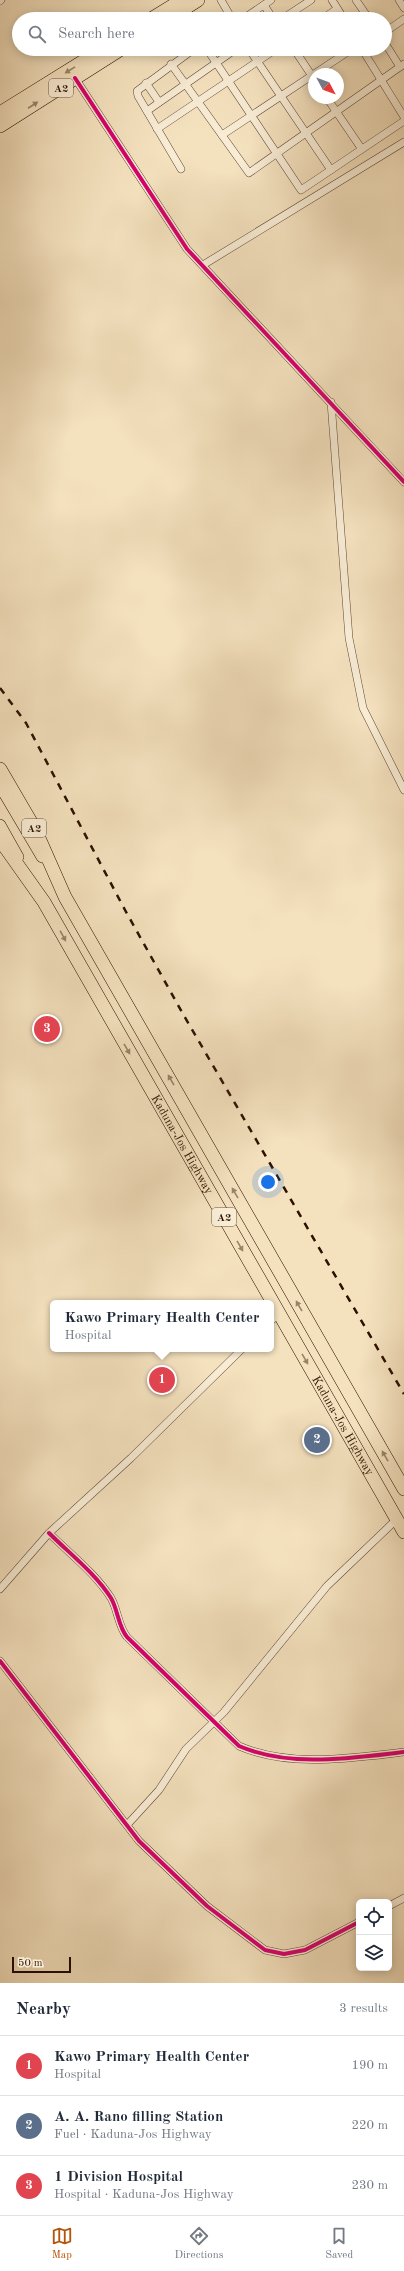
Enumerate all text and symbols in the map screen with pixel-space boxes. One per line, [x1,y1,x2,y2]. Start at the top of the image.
search box [12,12,392,56]
icon: search [26,23,48,45]
text: Search here [58,27,135,42]
one-way arrow [64,66,76,73]
north arrow [308,68,344,104]
road number: A2 [49,79,73,97]
one-way arrow [27,102,39,109]
road number: A2 [22,819,46,837]
one-way arrow [59,930,66,942]
pin: 3 [34,1014,60,1044]
one-way arrow [124,1043,131,1055]
one-way arrow [167,1074,174,1086]
street label: Kaduna-Jos Highway [148,1093,215,1197]
your location [258,1172,278,1192]
one-way arrow [232,1187,238,1199]
road number: A2 [212,1208,236,1226]
one-way arrow [237,1241,244,1252]
popup [50,1300,274,1352]
one-way arrow [296,1300,303,1312]
text: Kawo Primary Health Center [64,1311,260,1326]
text: Hospital [64,1329,111,1342]
one-way arrow [302,1353,309,1365]
pin: 1 [149,1365,175,1395]
street label: Kaduna-Jos Highway [309,1374,376,1478]
pin: 2 [304,1425,330,1455]
one-way arrow [381,1450,388,1461]
map controls [356,1899,392,1971]
button: locate [356,1899,392,1935]
button: layers [356,1935,392,1971]
scale bar [12,1955,71,1974]
text: 50 m [18,1958,43,1969]
text: Nearby [16,2001,71,2018]
text: 3 results [339,2002,388,2015]
text: Kawo Primary Health Center [54,2050,249,2065]
text: 1 [25,2059,33,2072]
text: 190 m [351,2059,388,2072]
text: Hospital [54,2068,101,2081]
text: A. A. Rano filling Station [54,2110,223,2125]
text: 2 [25,2119,33,2132]
text: 220 m [351,2119,388,2132]
text: Fuel · Kaduna-Jos Highway [54,2128,212,2141]
text: 1 Division Hospital [54,2170,183,2185]
text: 3 [25,2179,33,2192]
text: 230 m [351,2179,388,2192]
text: Hospital · Kaduna-Jos Highway [54,2188,234,2201]
tab: Map [51,2225,73,2263]
tab: Directions [175,2225,223,2263]
tab: Saved [325,2225,353,2263]

